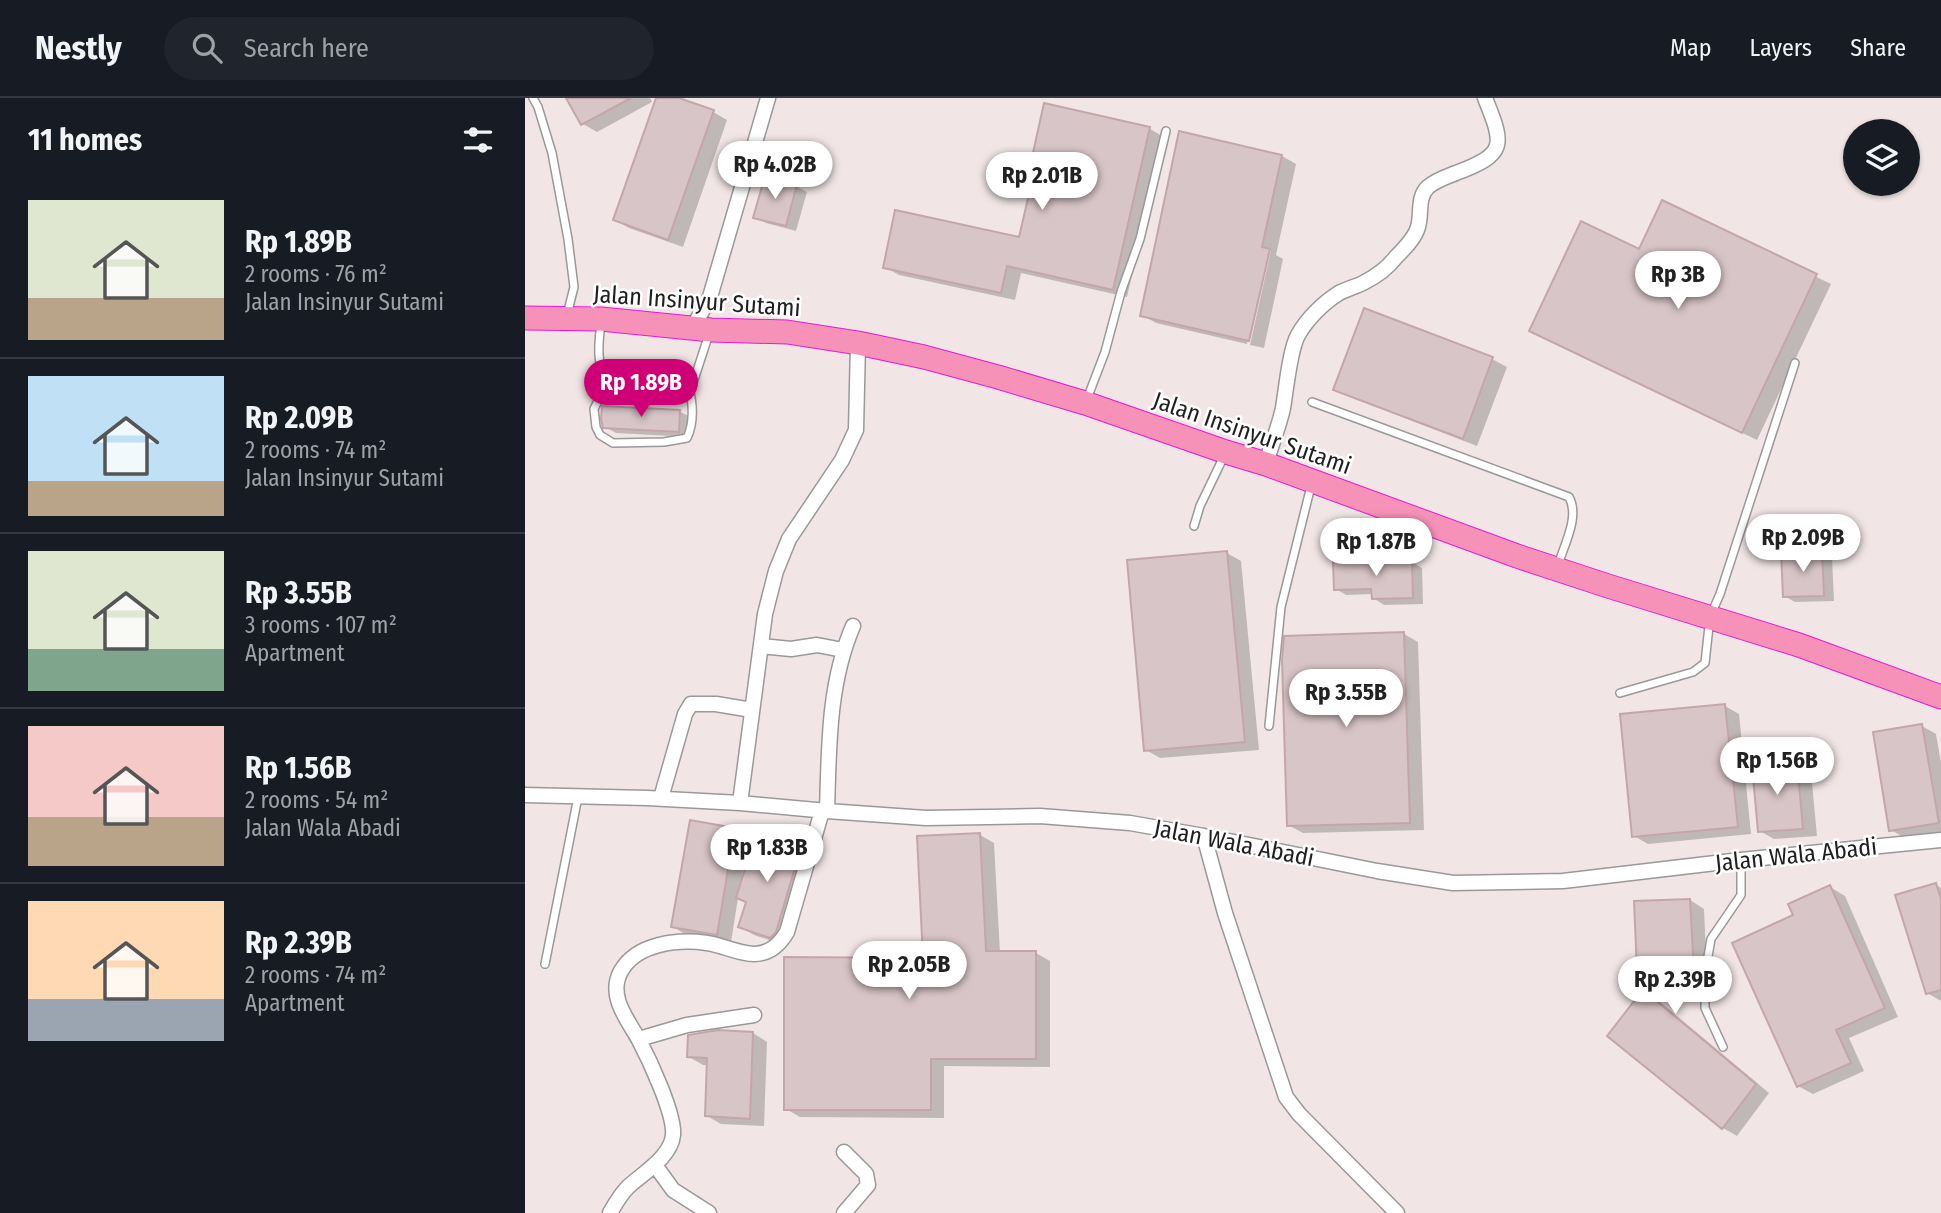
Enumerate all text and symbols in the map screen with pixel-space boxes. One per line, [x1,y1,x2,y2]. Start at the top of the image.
search box [164,17,654,80]
text: Nestly [35,28,122,68]
icon: search [188,29,226,67]
text: Search here [244,33,369,64]
text: Map [1670,34,1712,62]
text: Layers [1750,34,1812,62]
text: Share [1850,34,1906,62]
map controls [1843,119,1920,196]
button: layers [1843,119,1920,196]
icon: filters [459,121,497,159]
text: 11 homes [28,122,142,158]
pin: Rp 4.02B [703,141,847,201]
text: Rp 4.02B [734,150,816,178]
pin: Rp 2.01B [970,152,1114,212]
text: Rp 2.01B [1002,161,1082,189]
text: Rp 1.89B [245,224,352,260]
icon: home [84,228,168,312]
pin: Rp 3B [1629,252,1727,311]
text: 2 rooms · 76 m² [245,260,387,288]
text: Rp 3B [1651,260,1705,288]
street label: Jalan Insinyur Sutami [592,280,802,322]
text: Jalan Insinyur Sutami [245,288,444,316]
pin: Rp 1.89B [569,360,713,419]
text: Rp 1.89B [600,368,682,396]
street label: Jalan Insinyur Sutami [1149,386,1355,480]
text: Rp 2.09B [245,400,353,436]
icon: home [84,404,168,488]
text: 2 rooms · 74 m² [245,436,386,464]
text: Jalan Insinyur Sutami [245,464,444,492]
pin: Rp 2.09B [1731,514,1875,574]
pin: Rp 1.87B [1304,518,1448,578]
text: Rp 2.09B [1762,523,1844,551]
text: Rp 1.87B [1336,527,1416,555]
text: Rp 3.55B [245,575,352,611]
icon: home [84,579,168,663]
text: 3 rooms · 107 m² [245,611,397,639]
text: Apartment [245,639,345,667]
pin: Rp 3.55B [1274,670,1418,729]
text: Rp 3.55B [1305,678,1387,706]
pin: Rp 1.56B [1705,738,1849,797]
text: Rp 1.56B [1736,746,1818,774]
text: Rp 1.56B [245,750,351,786]
icon: home [84,754,168,838]
text: 2 rooms · 54 m² [245,786,388,814]
text: Jalan Wala Abadi [245,814,401,842]
street label: Jalan Wala Abadi [1152,814,1316,872]
pin: Rp 1.83B [695,824,839,884]
text: Rp 1.83B [726,833,808,861]
street label: Jalan Wala Abadi [1714,833,1878,877]
text: Rp 2.39B [245,925,352,961]
icon: home [84,929,168,1013]
pin: Rp 2.05B [837,942,981,1001]
text: Rp 2.05B [868,950,950,978]
pin: Rp 2.39B [1603,956,1747,1016]
text: 2 rooms · 74 m² [245,961,386,989]
text: Rp 2.39B [1634,965,1716,993]
text: Apartment [245,989,345,1017]

